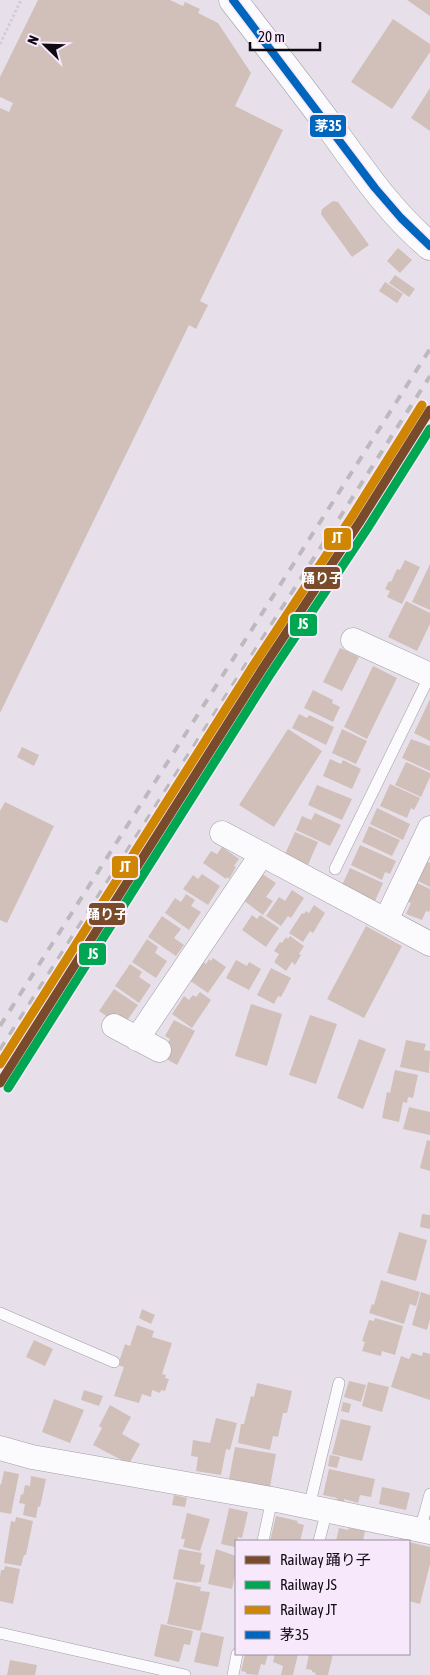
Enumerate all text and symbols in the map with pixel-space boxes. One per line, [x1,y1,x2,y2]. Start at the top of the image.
north arrow [20,20,70,70]
scale bar [250,20,320,52]
text: 20 m [258,28,285,45]
text: N [24,33,42,47]
line badge: 茅35 [309,114,347,138]
text: 茅35 [314,118,342,134]
line badge: JT [323,527,352,551]
text: JT [331,530,343,546]
line badge: 踊り子 [303,566,341,590]
text: 踊り子 [301,570,343,586]
line badge: JS [289,613,318,637]
text: JS [297,616,308,632]
line badge: JT [111,855,139,879]
text: JT [119,859,131,875]
line badge: 踊り子 [88,902,126,926]
text: 踊り子 [86,906,128,922]
line badge: JS [78,942,107,966]
text: JS [87,946,98,962]
legend [235,1540,410,1655]
text: Railway 踊り子 [280,1551,371,1568]
text: Railway JS [280,1576,337,1593]
text: Railway JT [280,1601,338,1618]
text: 茅35 [280,1626,309,1643]

